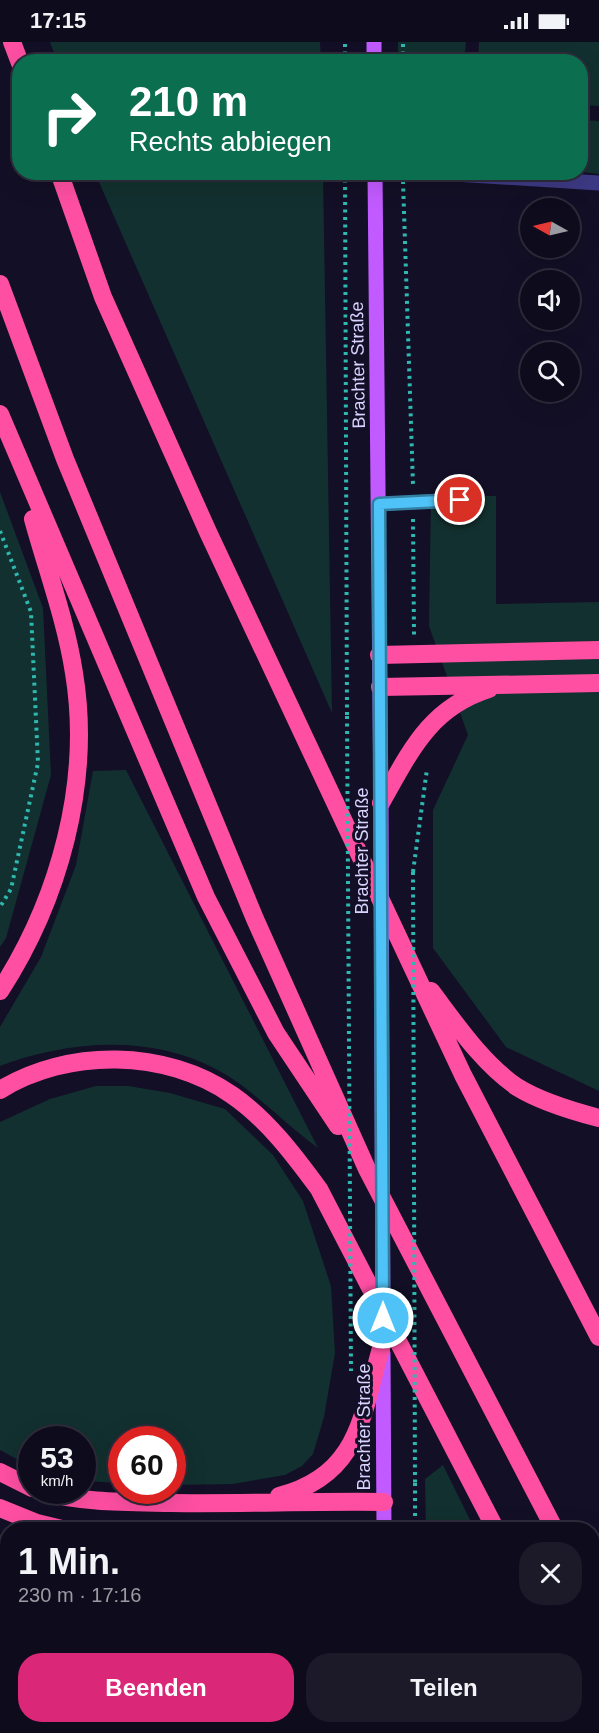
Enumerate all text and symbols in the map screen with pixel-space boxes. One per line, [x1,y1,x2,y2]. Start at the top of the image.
text: 17:15 [30,8,86,33]
icon: right [30,78,108,156]
text: 210 m [129,78,248,125]
text: Rechts abbiegen [129,127,332,157]
north arrow [520,198,580,258]
map controls [520,198,580,402]
button: sound [520,270,580,330]
street label: Brachter Straße [347,301,369,429]
button: search [520,342,580,402]
pin [434,474,485,525]
icon: arrive [443,483,476,516]
street label: Brachter Straße [352,787,372,915]
position arrow [351,1286,415,1350]
street label: Brachter Straße [354,1363,374,1491]
speed limit sign: 60 [108,1426,186,1504]
text: 53 [40,1441,74,1474]
text: km/h [41,1472,73,1489]
text: 1 Min. [18,1541,120,1582]
button: close [519,1542,582,1605]
text: 230 m · 17:16 [18,1584,141,1606]
button: Beenden [18,1653,294,1722]
button: Teilen [306,1653,582,1722]

